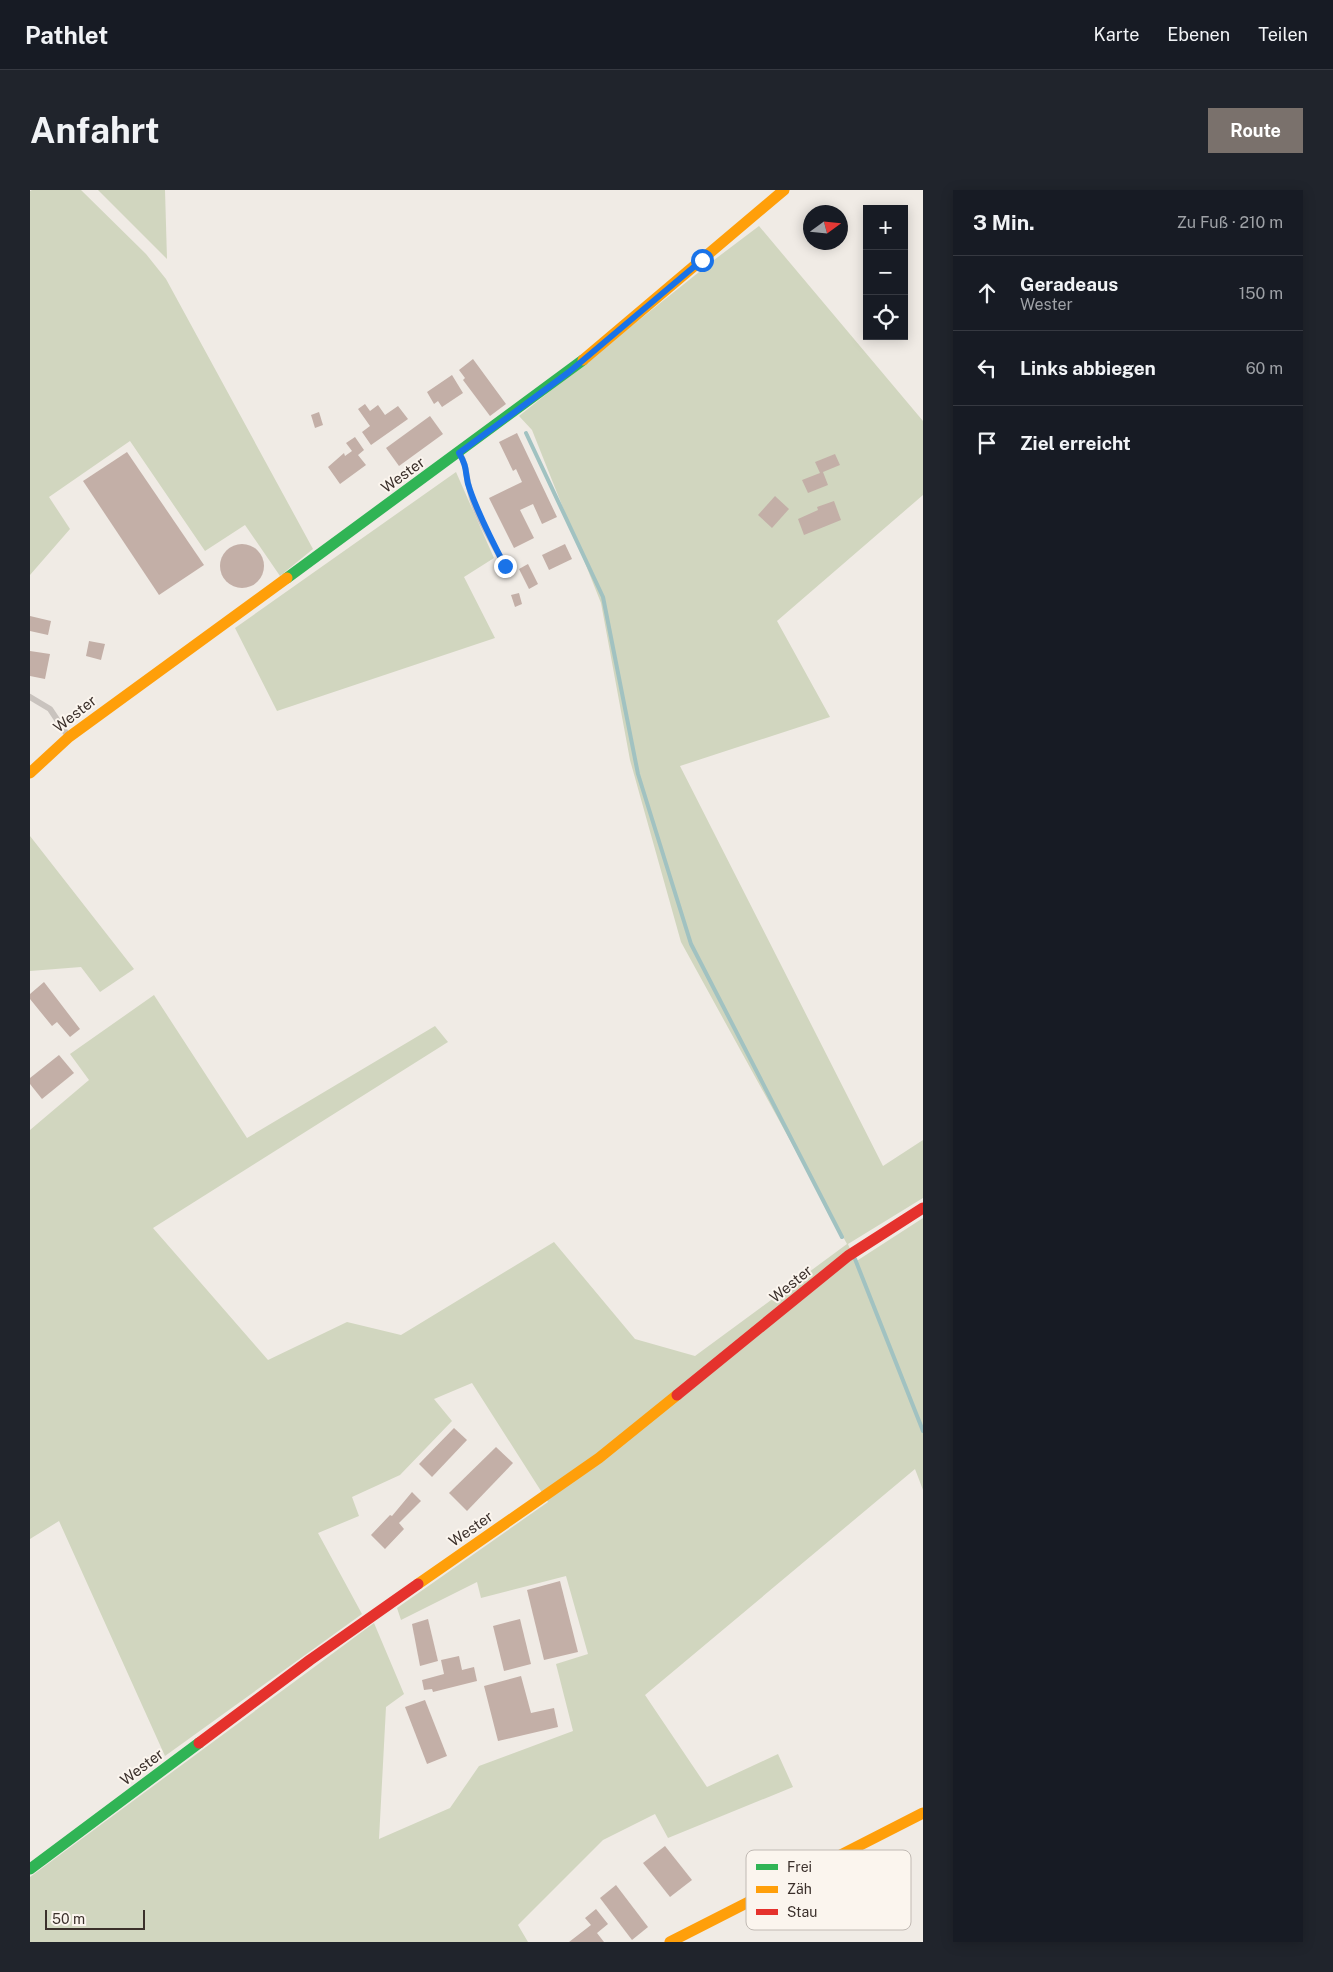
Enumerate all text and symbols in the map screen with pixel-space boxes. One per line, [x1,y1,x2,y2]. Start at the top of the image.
text: Pathlet [25,21,108,49]
text: Karte [1094,24,1139,45]
text: Ebenen [1167,24,1230,45]
text: Teilen [1258,24,1308,45]
button: Route [1208,108,1303,153]
text: Anfahrt [30,110,160,151]
north arrow [803,205,848,250]
map controls [863,205,908,340]
button: + [863,205,908,250]
text: 3 Min. [973,210,1035,235]
text: Zu Fuß · 210 m [1177,213,1283,232]
route start [691,249,714,272]
button: − [863,250,908,295]
text: Geradeaus [1020,273,1118,295]
icon: ahead [973,279,1001,307]
text: 150 m [1239,284,1283,303]
button: locate [863,295,908,340]
text: Wester [1020,295,1073,314]
icon: left [973,354,1001,382]
text: Links abbiegen [1020,357,1156,379]
text: 60 m [1246,359,1283,378]
icon: arrive [973,429,1001,457]
text: Ziel erreicht [1020,432,1131,454]
street label: Wester [378,453,428,496]
route end [494,555,517,578]
street label: Wester [50,692,100,736]
street label: Wester [766,1261,815,1306]
street label: Wester [446,1507,496,1550]
street label: Wester [117,1745,167,1788]
legend [746,1850,911,1930]
text: Frei [787,1859,812,1875]
text: Zäh [787,1881,812,1897]
text: Stau [787,1904,817,1920]
scale bar [45,1907,145,1930]
text: 50 m [52,1911,85,1927]

